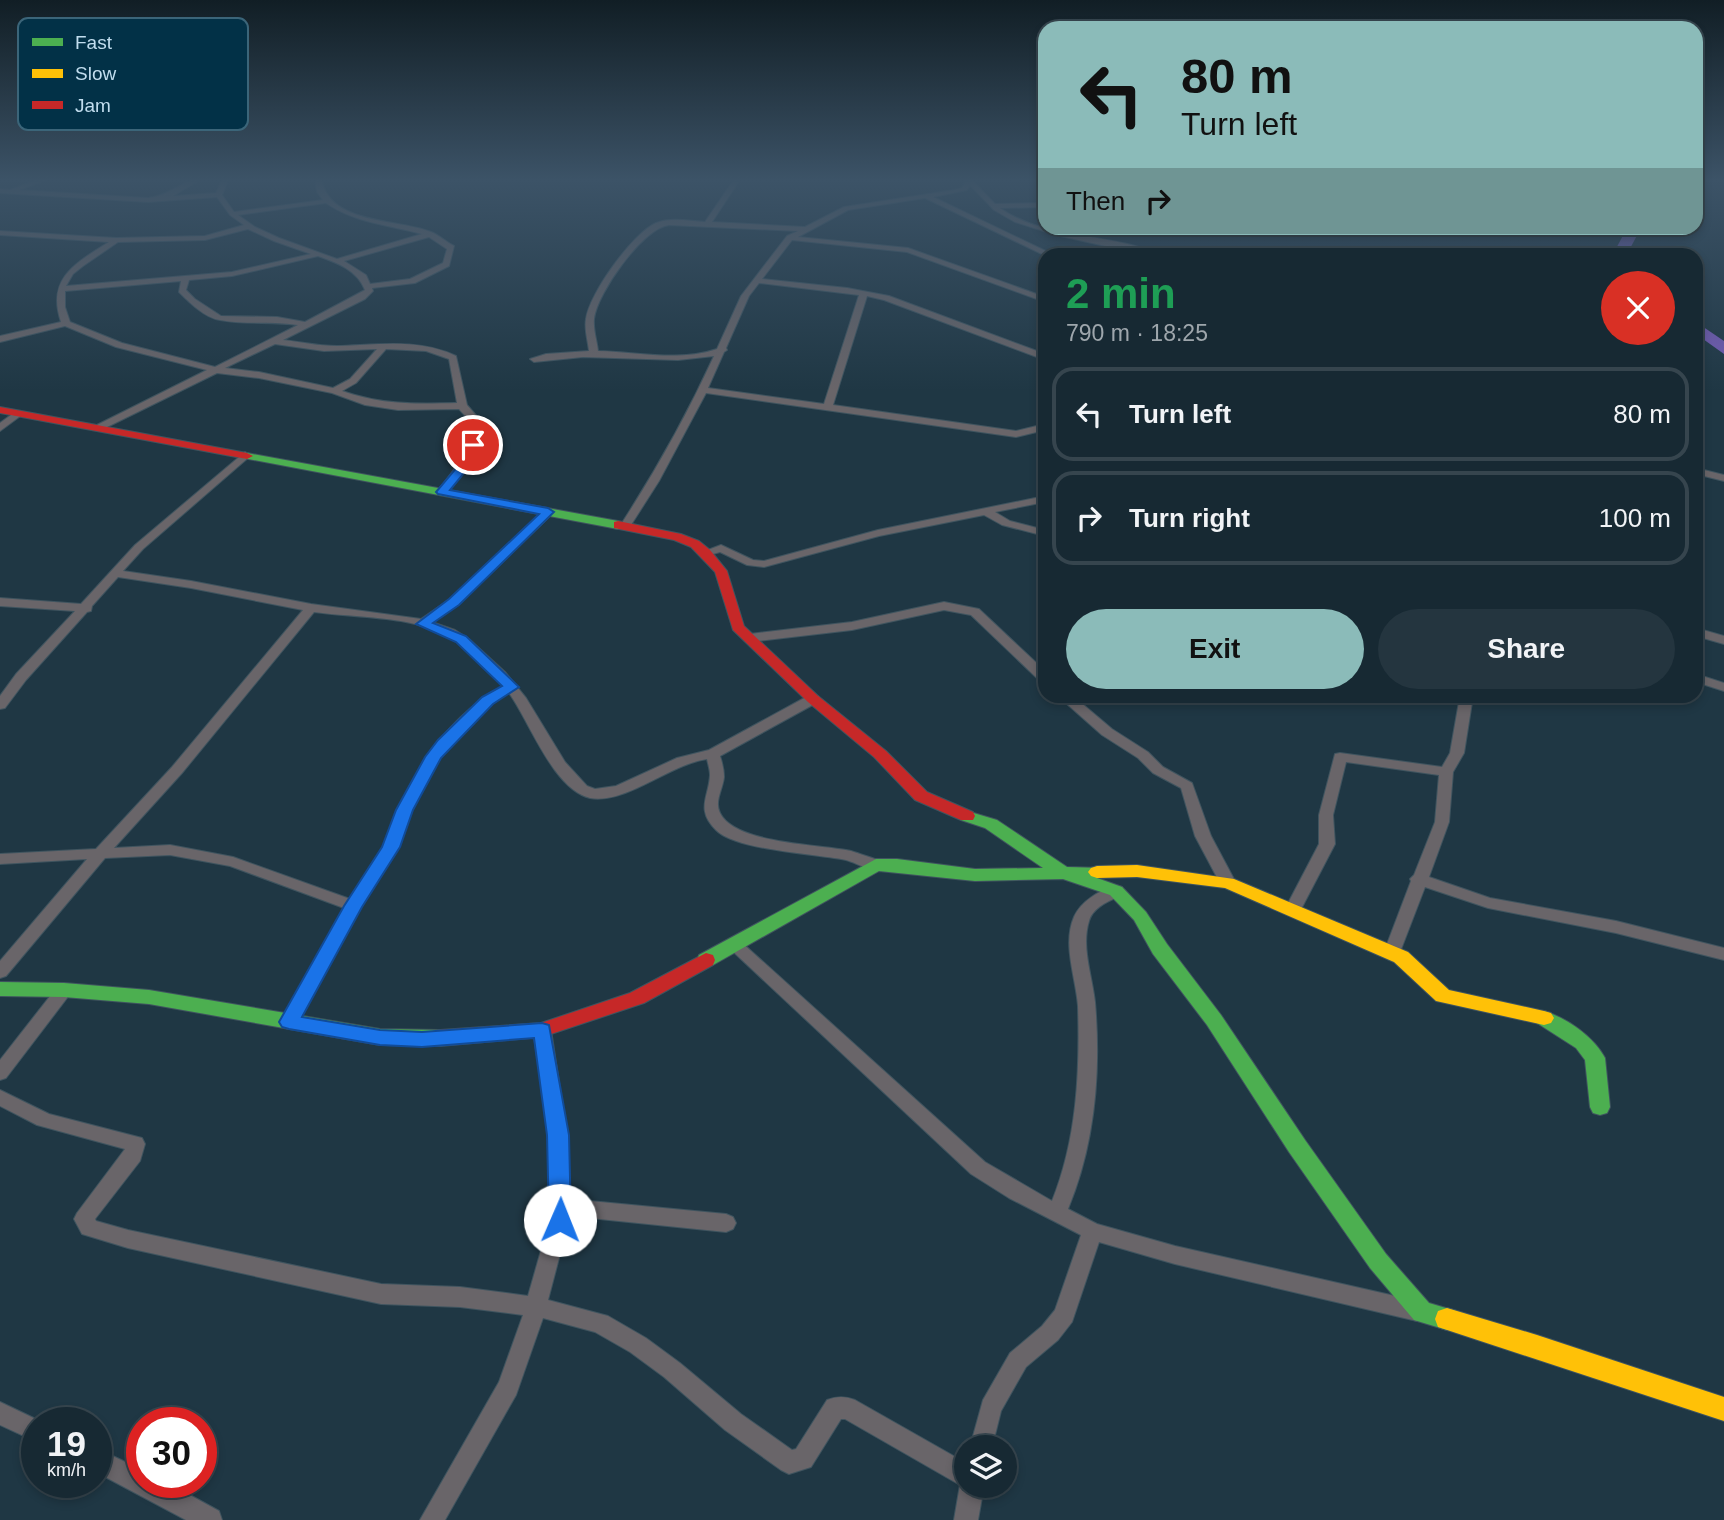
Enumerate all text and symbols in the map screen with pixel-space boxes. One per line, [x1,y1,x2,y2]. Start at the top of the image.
legend [18,18,248,130]
text: Fast [75,32,113,53]
icon: left [1066,49,1157,140]
text: 80 m [1181,49,1293,103]
text: Slow [75,63,116,84]
text: Jam [75,95,111,116]
text: Turn left [1181,106,1297,142]
icon: right [1139,182,1177,220]
text: Then [1066,186,1125,216]
text: 2 min [1066,270,1176,317]
button: close [1601,271,1675,345]
text: 790 m · 18:25 [1066,320,1208,346]
icon: left [1070,395,1108,433]
text: Turn left [1129,399,1231,429]
text: 80 m [1613,399,1671,429]
pin [443,415,503,475]
icon: arrive [454,426,492,464]
icon: right [1070,499,1108,537]
text: Turn right [1129,503,1250,533]
text: 100 m [1599,503,1671,533]
button: Exit [1066,609,1364,689]
button: Share [1378,609,1675,689]
position arrow [523,1183,597,1257]
speed limit sign: 30 [126,1407,217,1498]
text: 19 [47,1424,86,1463]
map controls [954,1435,1017,1498]
button: layers [954,1435,1017,1498]
text: km/h [47,1460,86,1480]

